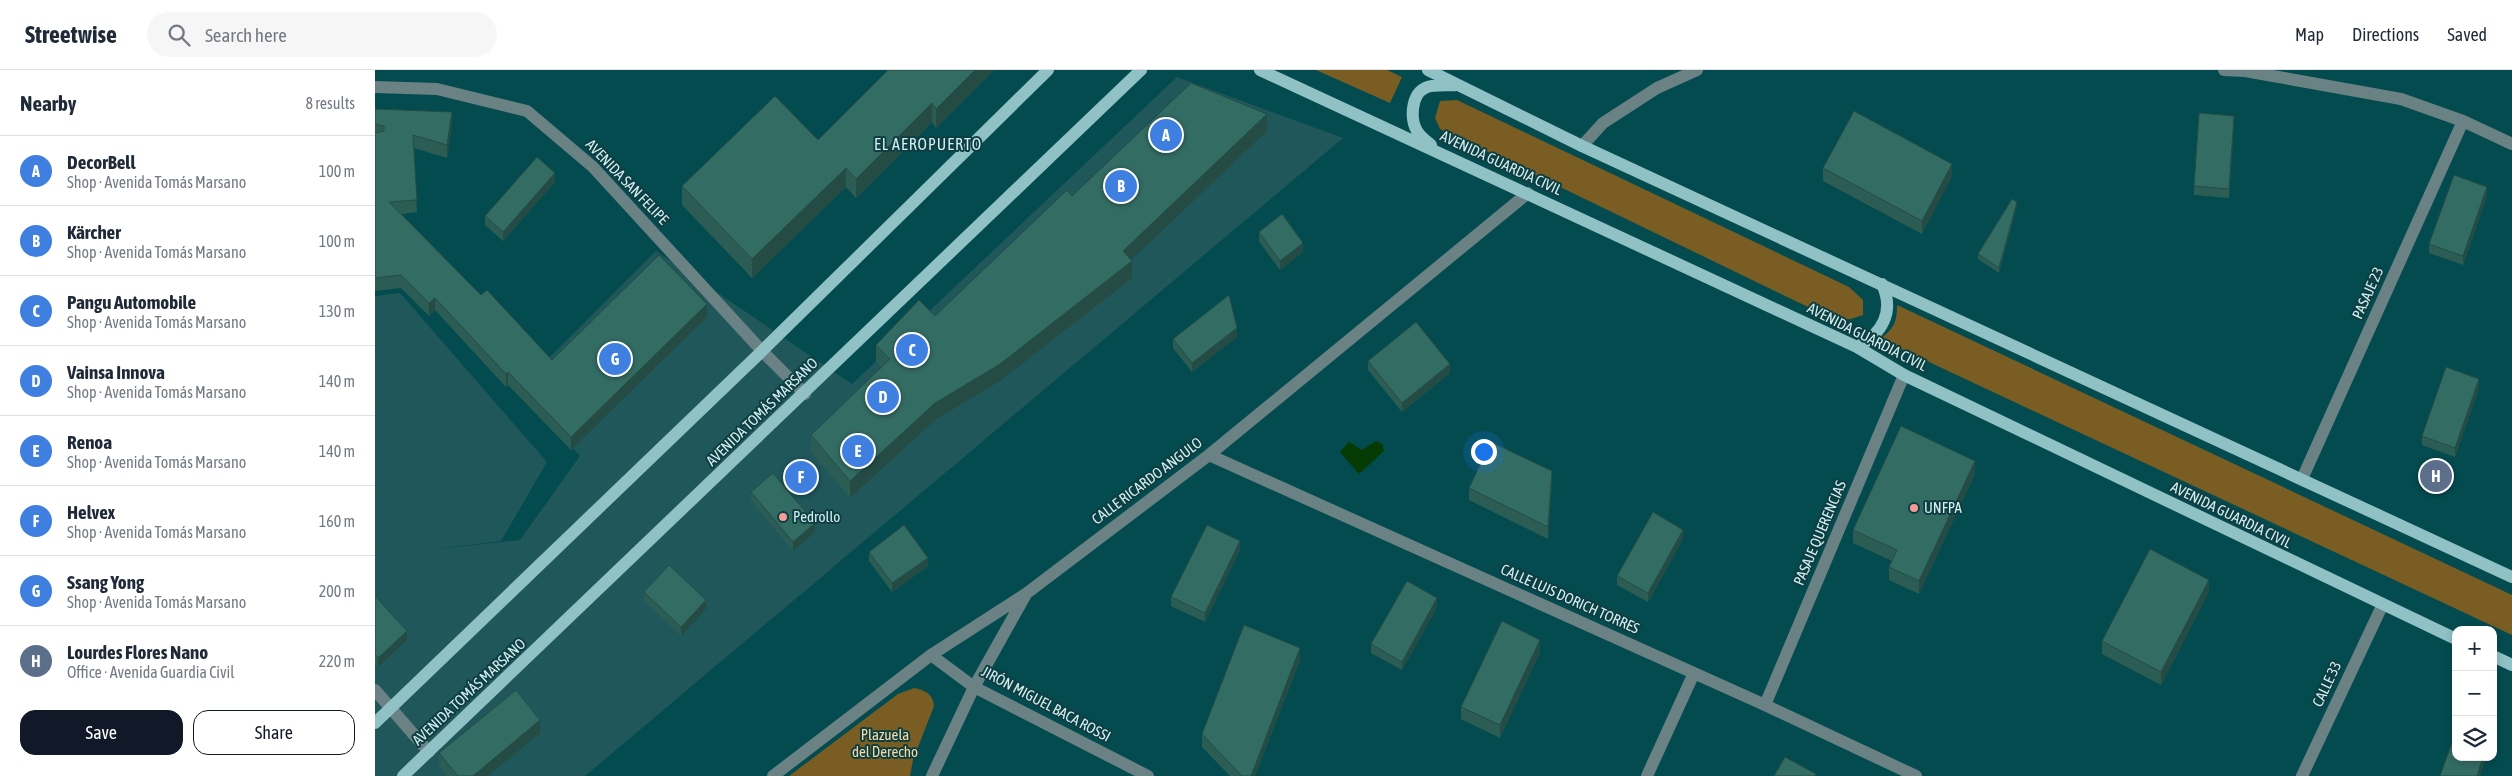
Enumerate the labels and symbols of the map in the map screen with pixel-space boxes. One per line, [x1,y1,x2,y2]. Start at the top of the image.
pin: A [1150,116,1182,154]
street label: AVENIDA GUARDIA CIVIL [1438,127,1565,198]
district label: EL AEROPUERTO [874,135,982,153]
street label: AVENIDA SAN FELIPE [582,136,673,228]
pin: B [1105,167,1137,205]
street label: PASAJE 23 [2349,264,2387,321]
street label: AVENIDA GUARDIA CIVIL [1805,299,1930,374]
pin: C [896,331,928,369]
pin: G [599,340,631,378]
street label: AVENIDA TOMÁS MARSANO [702,354,821,469]
pin: D [867,378,899,416]
pin: E [842,432,874,470]
street label: CALLE RICARDO ANGULO [1088,433,1205,528]
your location [1471,439,1497,465]
pin: H [2420,457,2452,495]
pin: F [785,458,817,496]
street label: PASAJE QUERENCIAS [1790,478,1849,588]
street label: AVENIDA GUARDIA CIVIL [2168,478,2294,551]
place label: UNFPA [1924,499,1962,516]
marker: UNFPA [1908,502,1920,514]
place label: Pedrollo [793,508,840,525]
marker: Pedrollo [777,511,789,523]
street label: CALLE LUIS DORICH TORRES [1498,560,1642,637]
street label: AVENIDA TOMÁS MARSANO [409,635,529,748]
street label: CALLE 33 [2309,658,2344,709]
street label: JIRÓN MIGUEL BACA ROSSI [979,662,1114,745]
park label: Plazuela del Derecho [852,726,918,760]

